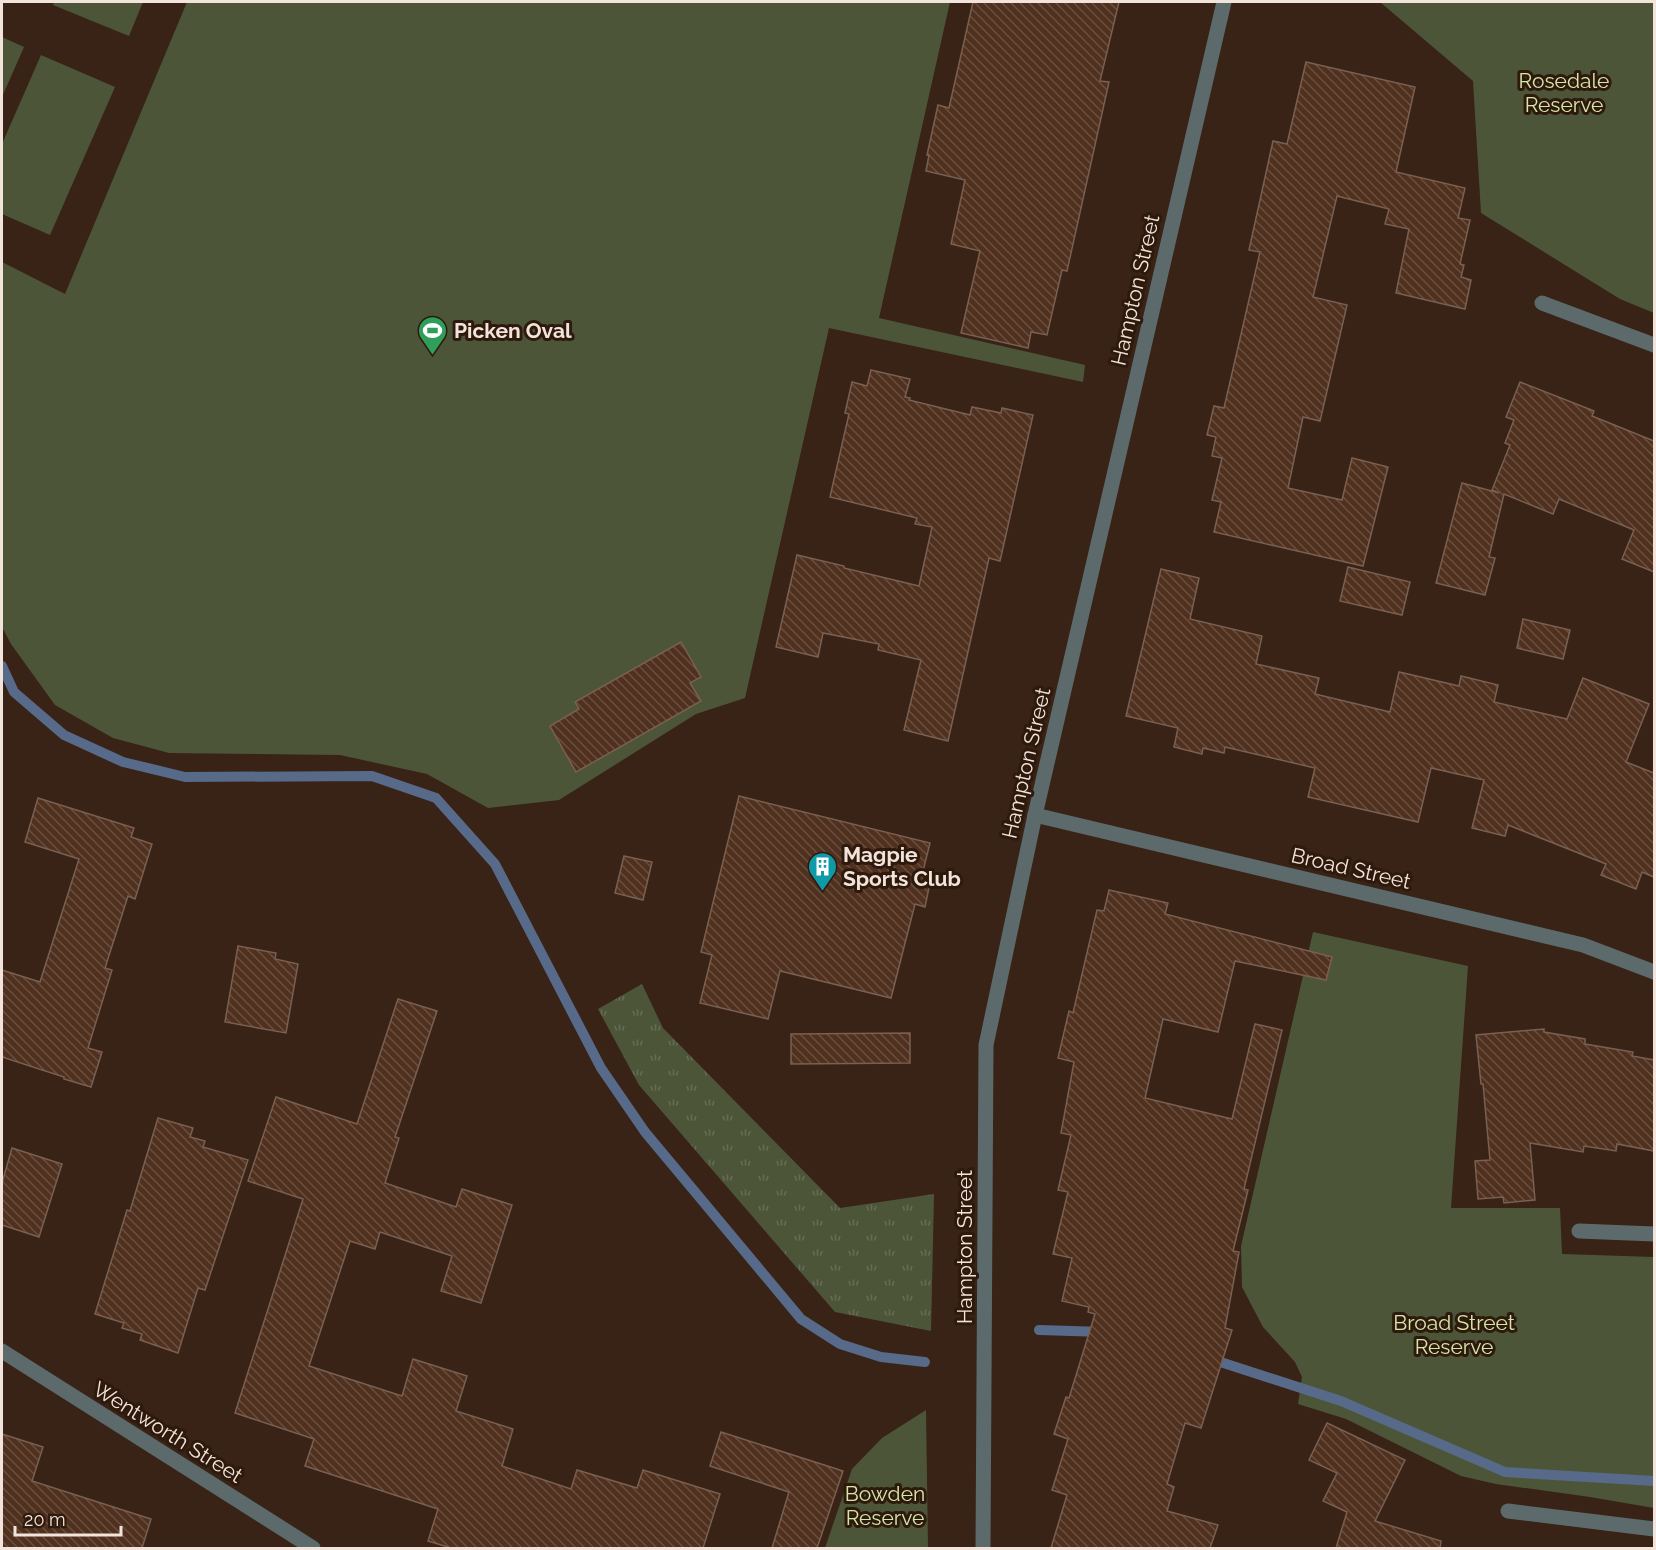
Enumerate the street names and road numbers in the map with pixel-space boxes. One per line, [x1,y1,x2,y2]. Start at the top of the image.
street label: Hampton Street [1105,212,1165,368]
street label: Hampton Street [996,685,1056,841]
street label: Broad Street [1289,842,1413,894]
street label: Hampton Street [952,1170,977,1324]
street label: Wentworth Street [89,1376,247,1488]

